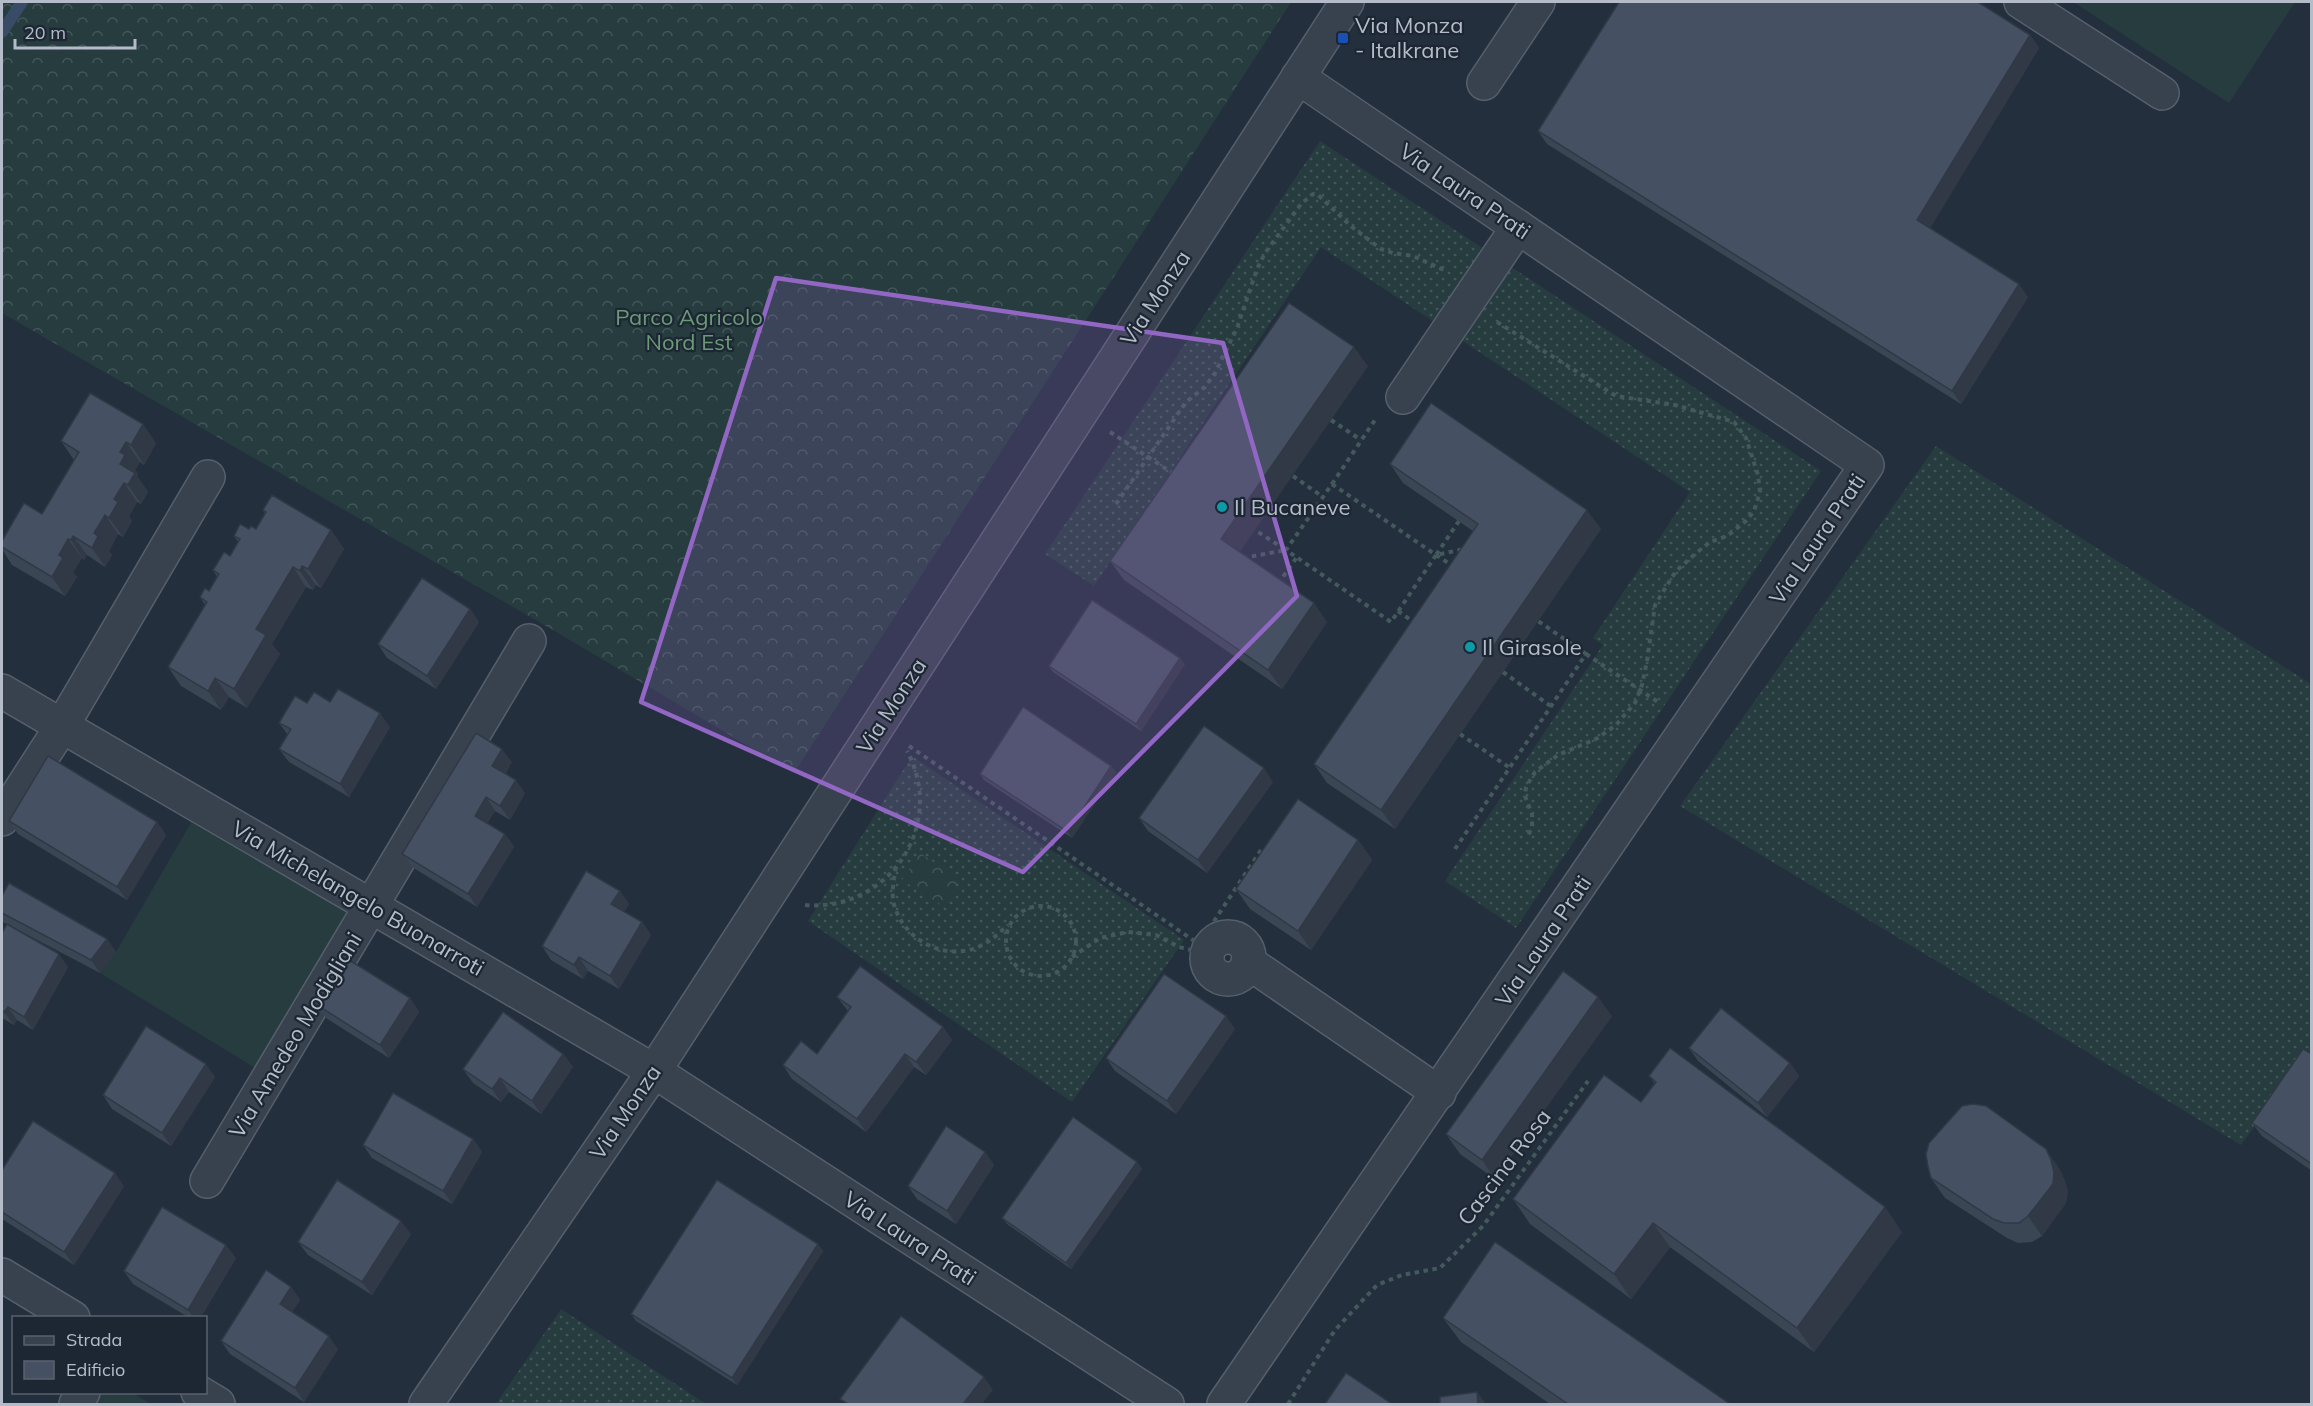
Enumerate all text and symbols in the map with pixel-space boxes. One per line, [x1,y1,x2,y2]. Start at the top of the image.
place label: Via Monza - Italkrane [1355,11,1463,64]
scale bar [15,12,135,50]
text: 20 m [24,21,66,44]
marker: Via Monza - Italkrane [1336,31,1350,45]
street label: Via Laura Prati [1394,137,1536,245]
street label: Via Monza [1114,245,1196,351]
park label: Parco Agricolo Nord Est [615,303,763,356]
street label: Via Laura Prati [1763,468,1871,610]
place label: Il Bucaneve [1234,493,1351,521]
marker: Il Bucaneve [1215,500,1229,514]
place label: Il Girasole [1482,633,1582,661]
marker: Il Girasole [1463,640,1477,654]
street label: Via Monza [850,653,932,759]
street label: Via Michelangelo Buonarroti [227,814,489,982]
street label: Via Laura Prati [1489,870,1597,1012]
street label: Via Amedeo Modigliani [222,927,368,1143]
street label: Via Monza [583,1059,667,1165]
street label: Cascina Rosa [1451,1103,1557,1231]
street label: Via Laura Prati [838,1185,982,1291]
legend [12,1316,207,1394]
text: Strada [66,1328,122,1351]
text: Edificio [66,1358,125,1381]

